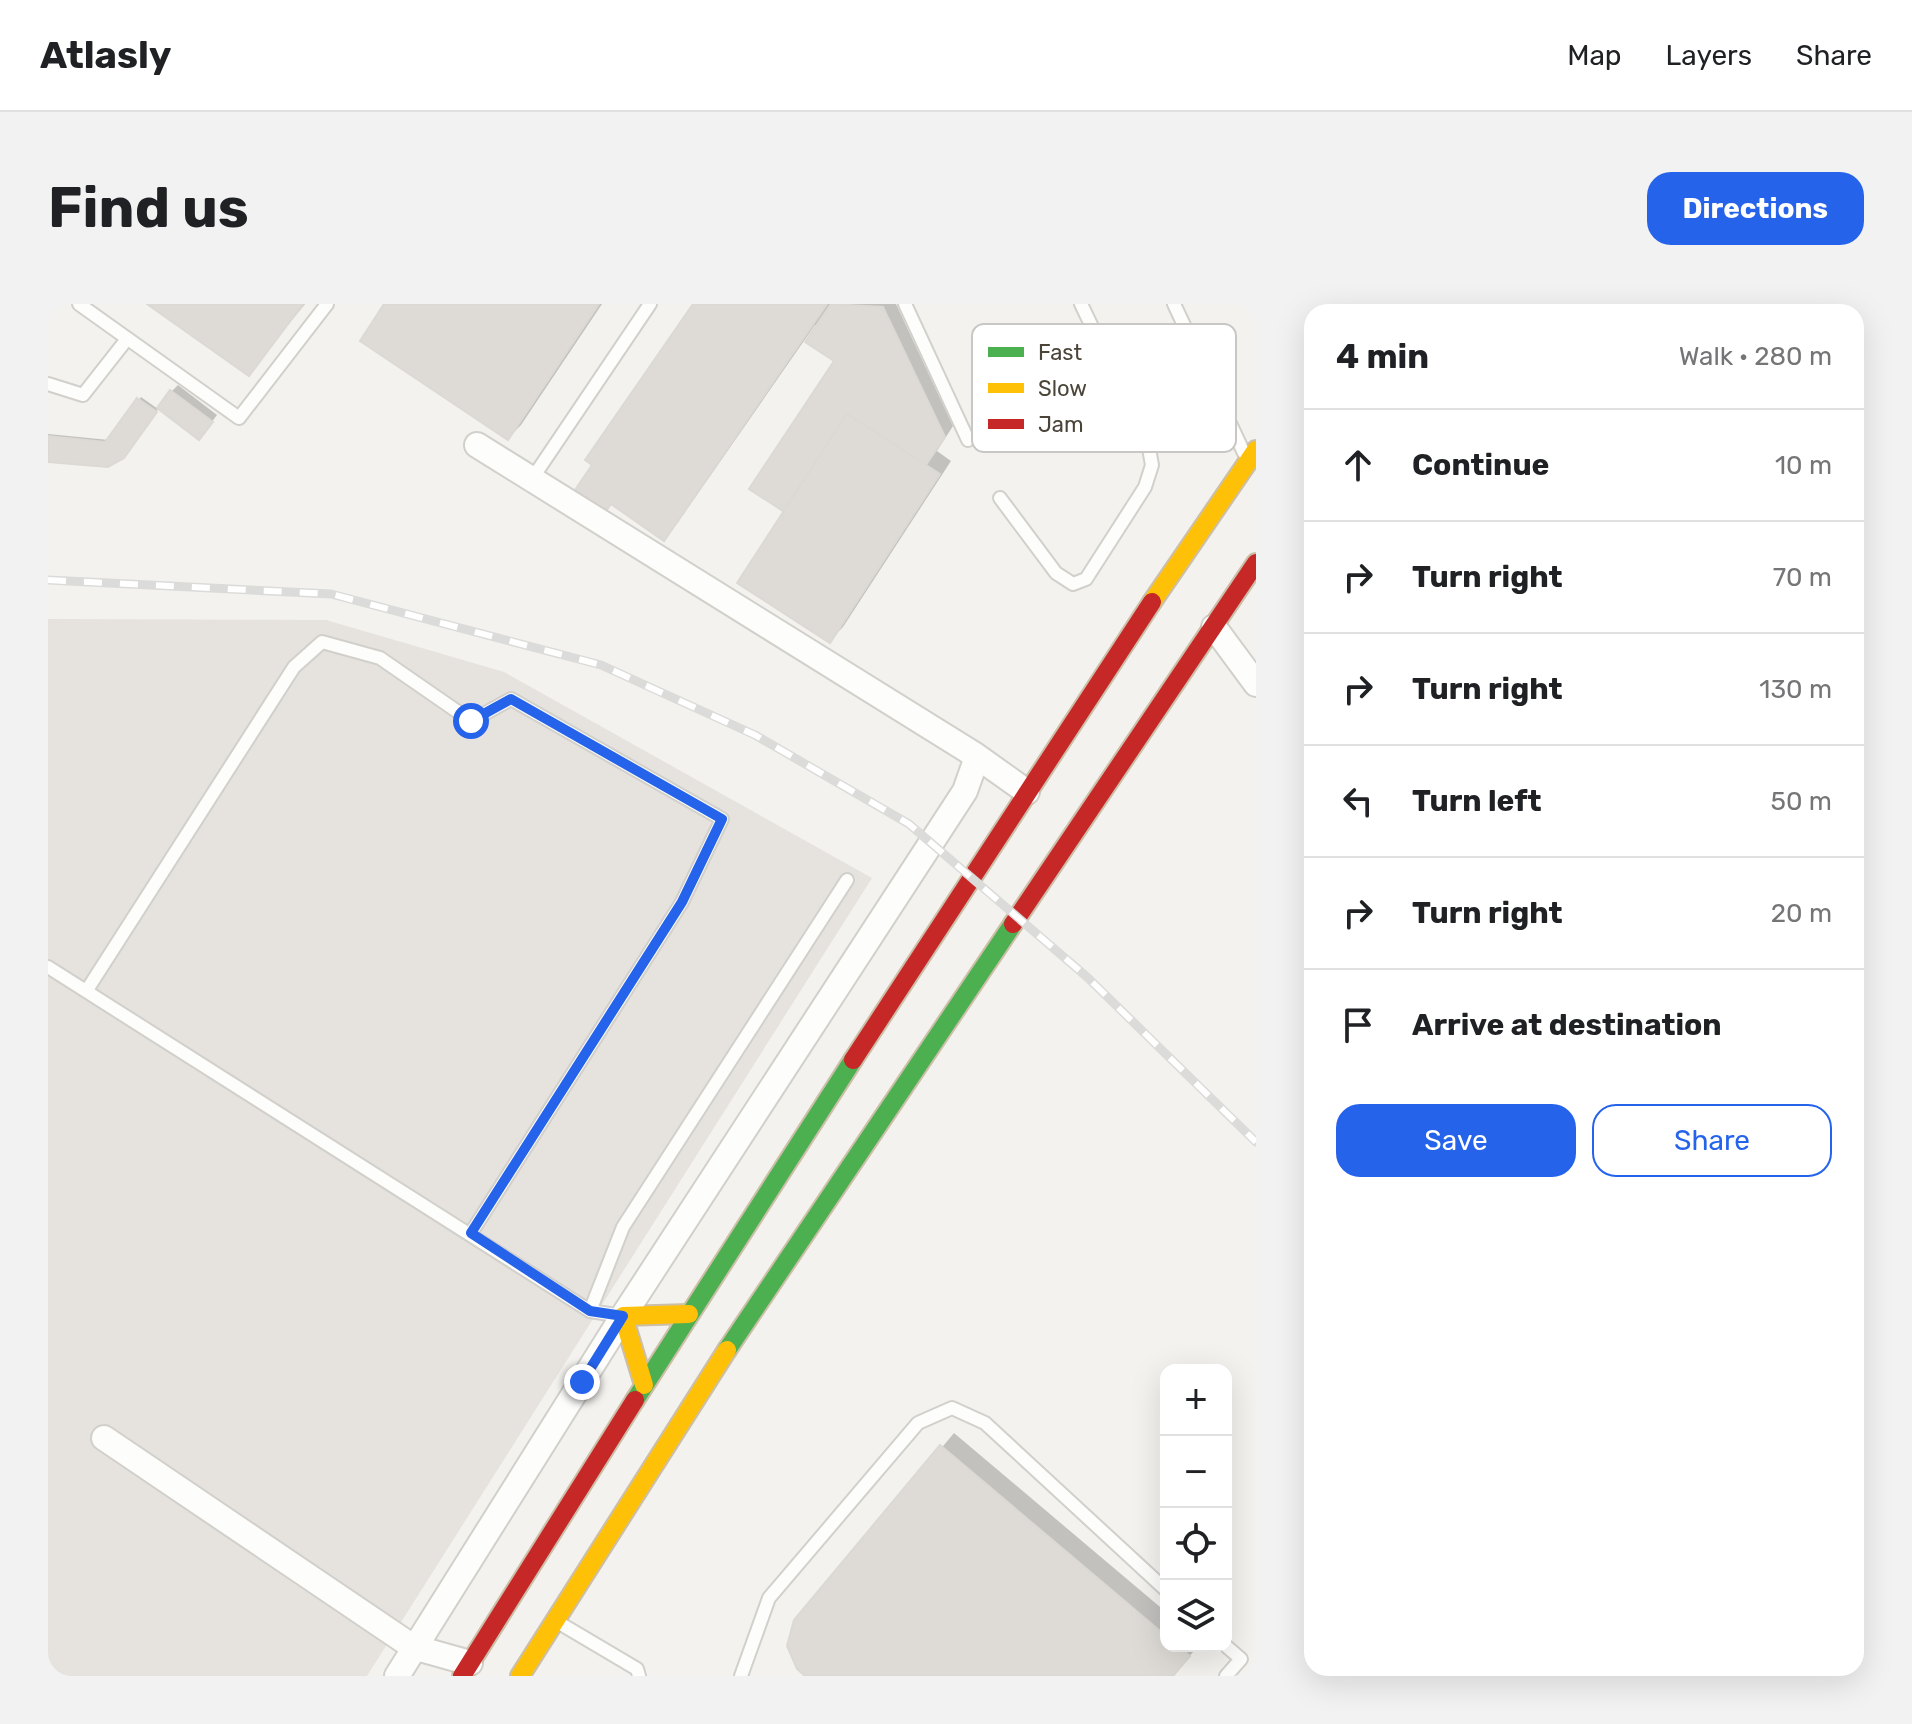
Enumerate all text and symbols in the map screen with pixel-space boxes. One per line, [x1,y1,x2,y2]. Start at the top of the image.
text: Atlasly [40,32,172,78]
text: Map [1567,39,1622,72]
text: Layers [1666,39,1752,72]
text: Share [1796,39,1872,72]
button: Directions [1647,172,1864,245]
text: Find us [48,175,249,241]
legend [972,324,1236,452]
text: 4 min [1336,336,1429,377]
text: Fast [1038,339,1083,366]
text: Walk · 280 m [1679,341,1832,372]
text: Slow [1038,375,1087,402]
text: Jam [1038,411,1084,438]
icon: ahead [1336,443,1380,487]
text: Continue [1412,447,1549,483]
text: 10 m [1775,450,1832,481]
icon: right [1336,555,1380,599]
text: Turn right [1412,559,1563,595]
text: 70 m [1773,562,1832,593]
icon: right [1336,667,1380,711]
text: Turn right [1412,671,1563,707]
text: 130 m [1759,674,1832,705]
route start [453,703,489,739]
icon: left [1336,779,1380,823]
text: Turn left [1412,783,1542,819]
text: 50 m [1771,786,1832,817]
icon: right [1336,891,1380,935]
text: Turn right [1412,895,1563,931]
text: 20 m [1771,898,1832,929]
icon: arrive [1336,1003,1380,1047]
text: Arrive at destination [1412,1007,1722,1043]
button: Save [1336,1104,1576,1177]
button: Share [1592,1104,1832,1177]
route end [564,1364,600,1400]
map controls [1160,1364,1232,1652]
button: + [1160,1364,1232,1436]
button: − [1160,1436,1232,1508]
button: locate [1160,1508,1232,1580]
button: layers [1160,1580,1232,1652]

